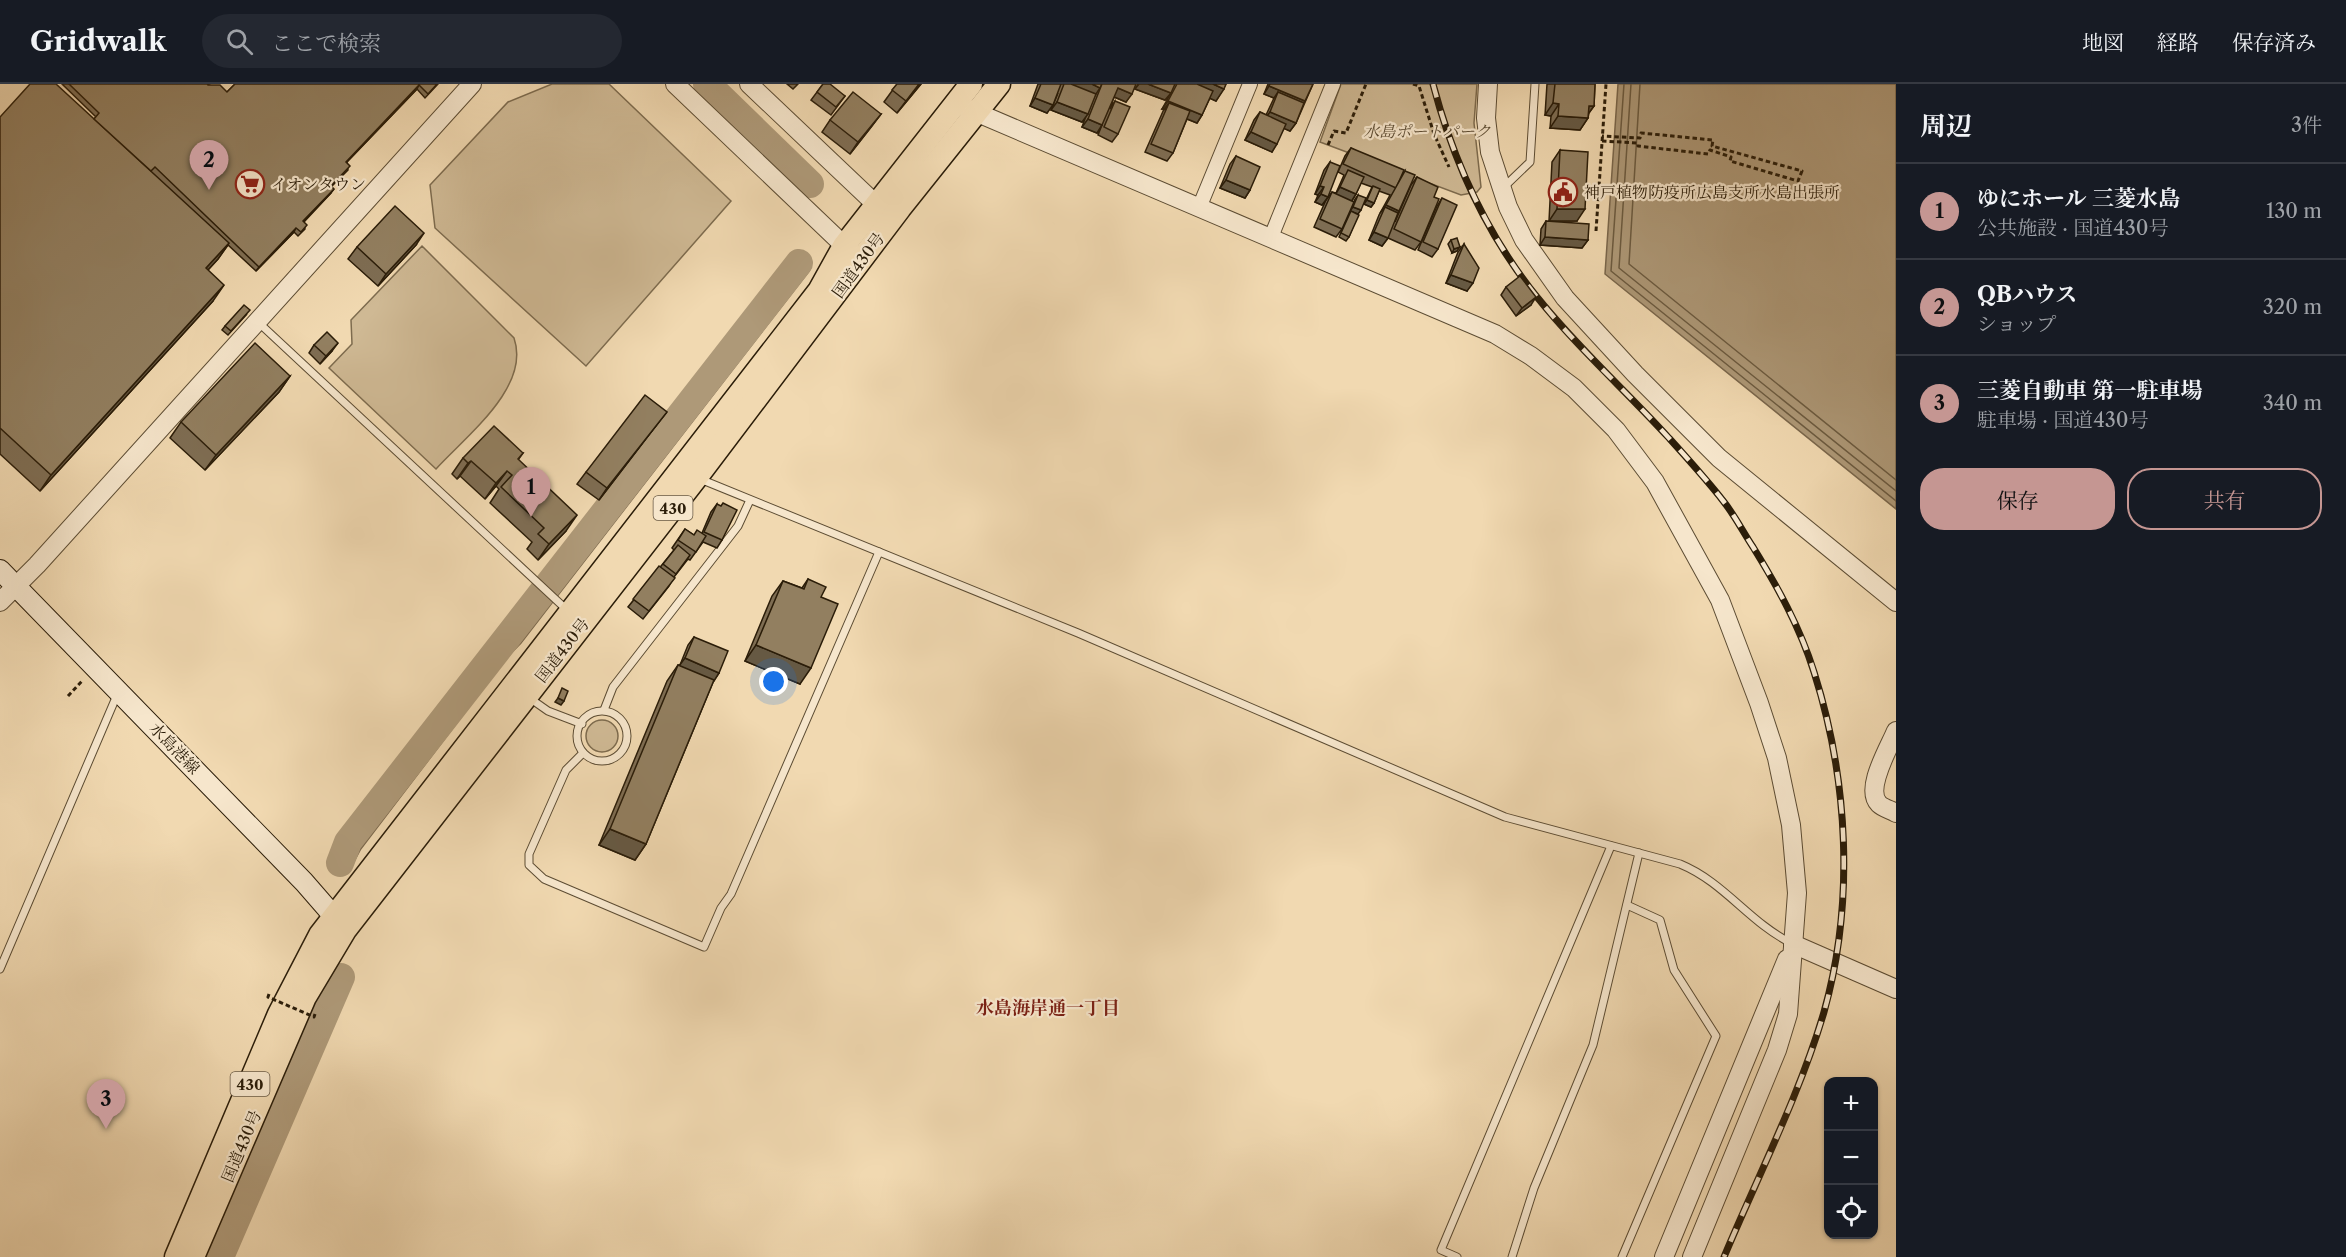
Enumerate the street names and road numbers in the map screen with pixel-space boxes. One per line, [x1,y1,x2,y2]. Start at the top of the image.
street label: 国道430号 [828,228,888,302]
road number: 430 [654,496,692,520]
street label: 国道430号 [531,614,593,686]
street label: 水島港線 [146,718,204,778]
road number: 430 [230,1072,270,1096]
street label: 国道430号 [217,1107,265,1185]

